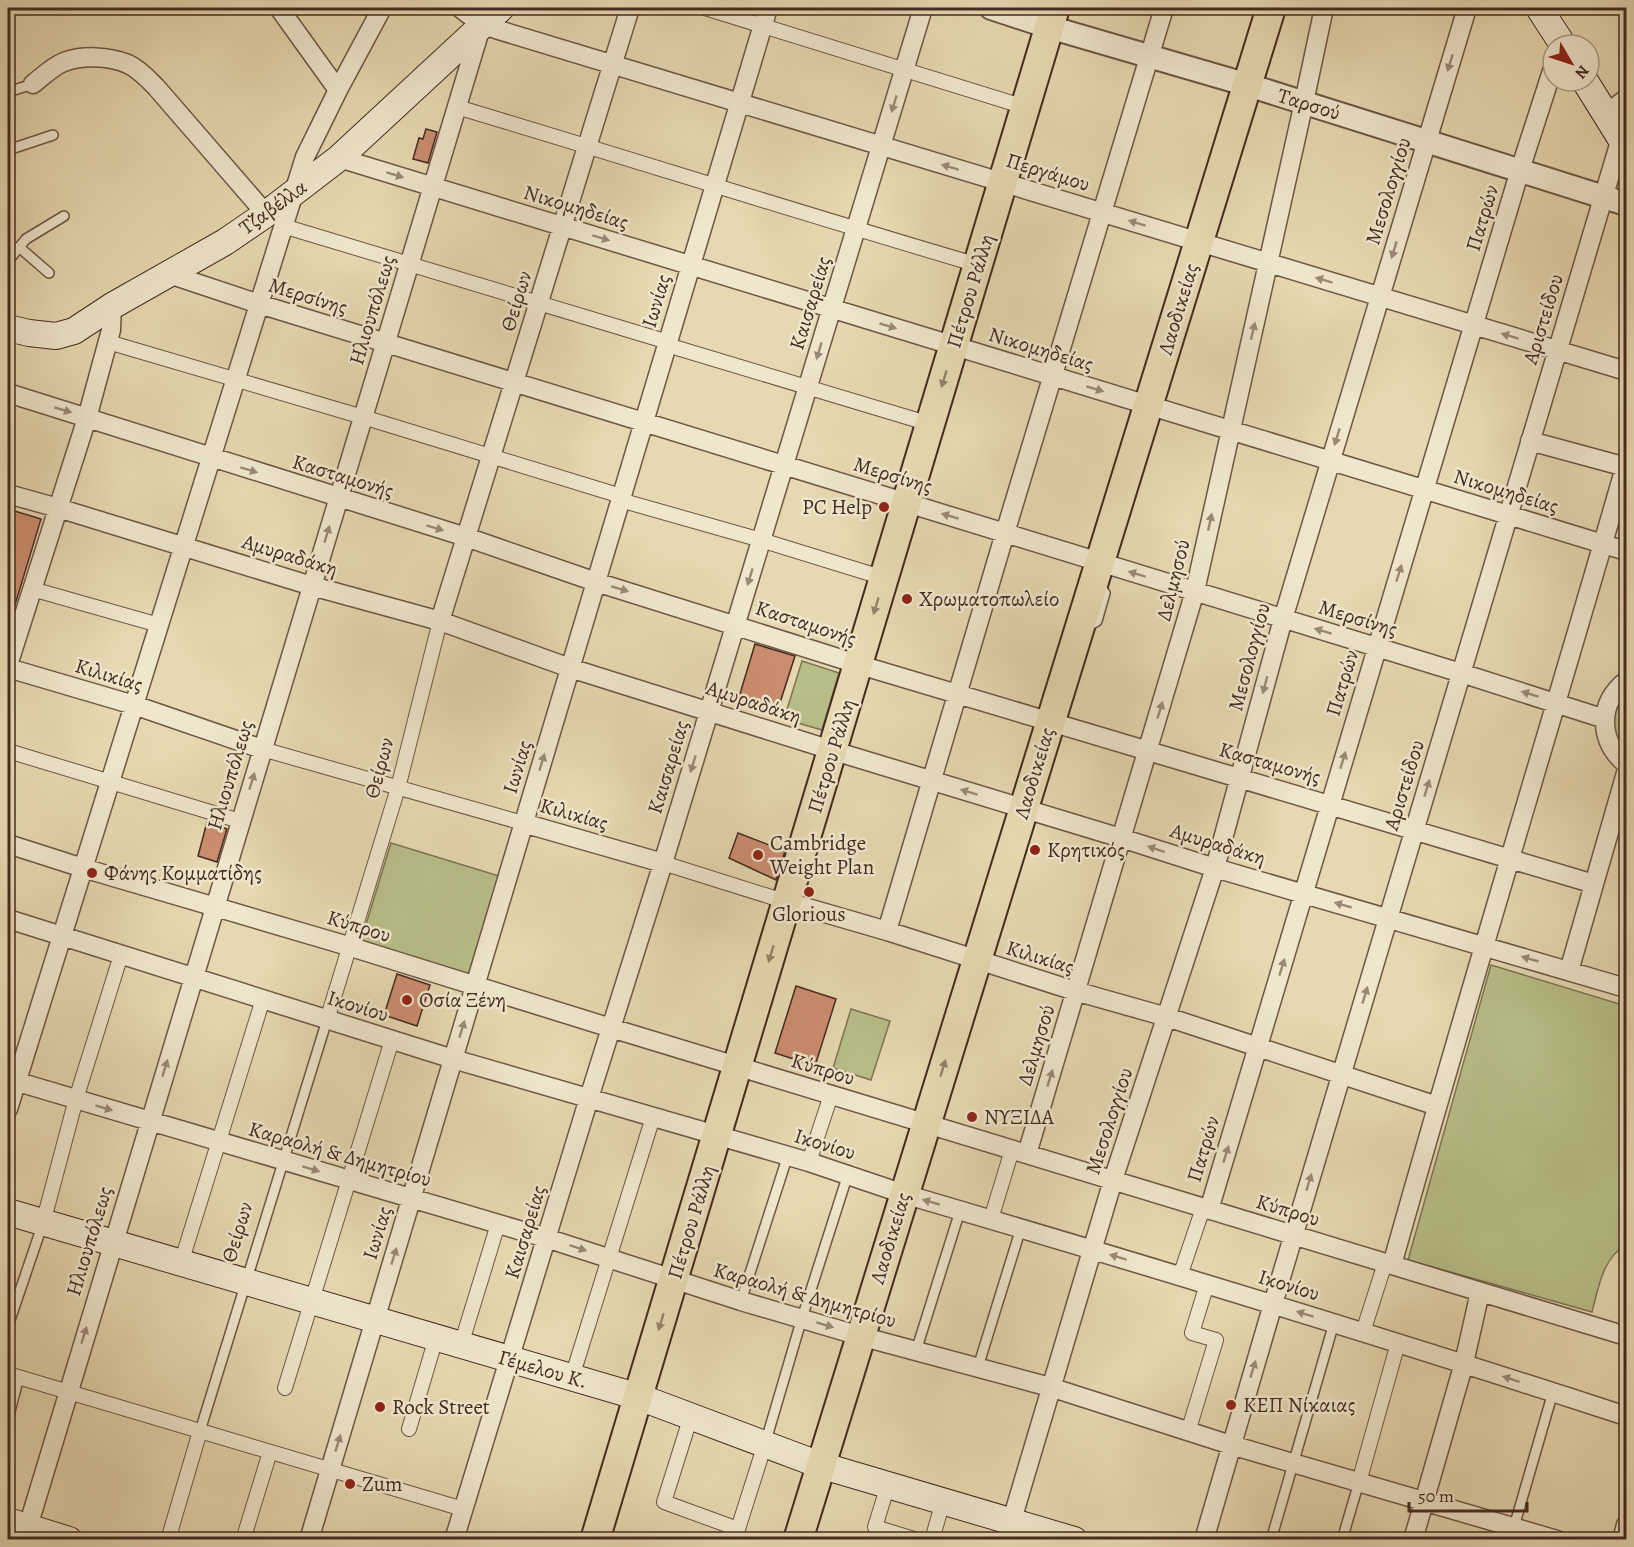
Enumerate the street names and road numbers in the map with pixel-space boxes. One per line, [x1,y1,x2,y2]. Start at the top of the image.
street label: Ταρσού [1274,81,1344,127]
street label: Μεσολογγίου [1358,134,1418,248]
street label: Περγάμου [1003,146,1093,198]
street label: Τζαβέλλα [233,173,313,241]
street label: Νικομηδείας [520,178,632,236]
street label: Πατρών [1459,181,1505,255]
street label: Πέτρου Ράλλη [939,230,1001,352]
street label: Ηλιουπόλεως [342,252,402,368]
street label: Καισαρείας [782,253,838,353]
street label: Λαοδικείας [1151,260,1205,359]
street label: Θείρων [494,267,539,335]
street label: Αριστείδου [1516,270,1570,369]
street label: Μερσίνης [265,271,351,321]
street label: Ιωνίας [635,271,677,331]
street label: Νικομηδείας [985,320,1097,378]
street label: Κασταμονής [289,447,397,505]
street label: Μερσίνης [850,450,936,500]
street label: Νικομηδείας [1450,462,1562,520]
street label: Αμυραδάκη [238,527,341,583]
street label: Δελμησού [1149,536,1197,624]
street label: Μερσίνης [1315,593,1401,643]
street label: Κασταμονής [752,594,860,652]
street label: Μεσολογγίου [1221,600,1277,714]
street label: Πατρών [1319,646,1365,720]
street label: Κιλικίας [72,651,146,699]
street label: Αμυραδάκη [702,673,805,731]
street label: Πέτρου Ράλλη [800,695,862,817]
street label: Ηλιουπόλεως [200,717,260,833]
street label: Καισαρείας [640,717,696,817]
street label: Λαοδικείας [1007,724,1061,823]
street label: Θείρων [357,734,401,802]
street label: Κασταμονής [1216,735,1324,791]
street label: Αριστείδου [1377,736,1431,835]
street label: Ιωνίας [496,737,538,797]
street label: Κιλικίας [537,791,611,837]
street label: Αμυραδάκη [1166,816,1269,872]
street label: Κύπρου [324,903,394,949]
street label: Κιλικίας [1003,933,1077,981]
street label: Ικονίου [324,983,392,1029]
street label: Δελμησού [1010,1001,1062,1089]
street label: Κύπρου [788,1046,858,1092]
street label: Μεσολογγίου [1079,1064,1139,1178]
street label: Πατρών [1180,1112,1226,1186]
street label: Καραολή & Δημητρίου [245,1115,435,1193]
street label: Ικονίου [791,1121,859,1167]
street label: Πέτρου Ράλλη [660,1161,722,1283]
street label: Καισαρείας [497,1182,553,1282]
street label: Ηλιουπόλεως [59,1183,119,1299]
street label: Κύπρου [1253,1187,1323,1233]
street label: Λαοδικείας [863,1189,917,1288]
street label: Θείρων [215,1198,260,1266]
street label: Ιωνίας [356,1203,398,1263]
street label: Καραολή & Δημητρίου [710,1256,900,1334]
street label: Ικονίου [1255,1262,1323,1308]
street label: Γέμελου Κ. [495,1343,591,1395]

